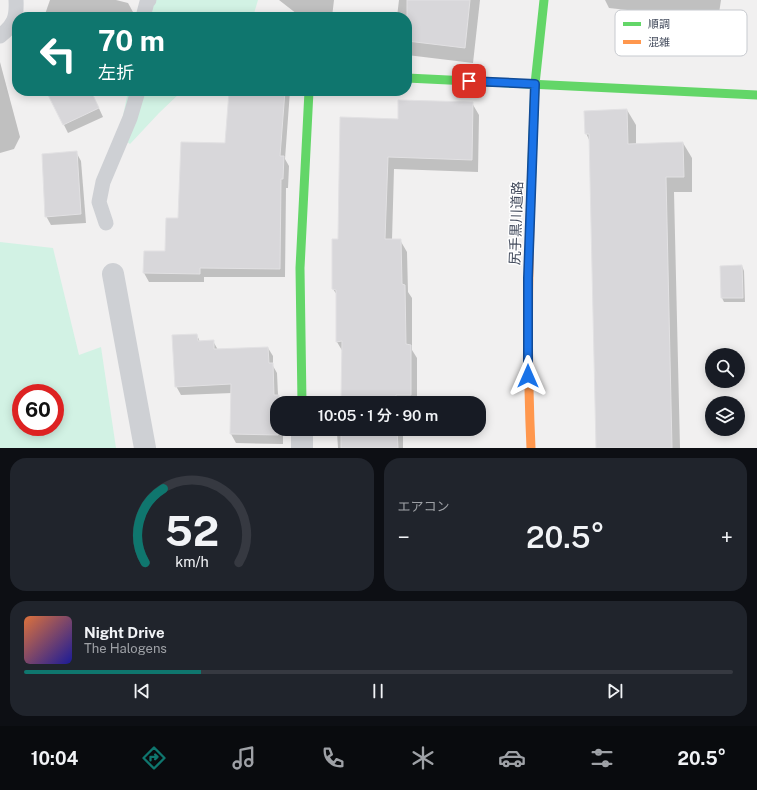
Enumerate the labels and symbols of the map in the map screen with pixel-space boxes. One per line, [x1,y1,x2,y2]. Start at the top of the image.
legend [615,10,747,56]
text: 順調 [648,18,670,30]
text: 混雑 [648,36,670,48]
pin [452,64,486,98]
street label: 尻手黒川道路 [507,181,525,265]
position arrow [507,355,549,397]
speed limit sign: 60 [12,384,64,436]

